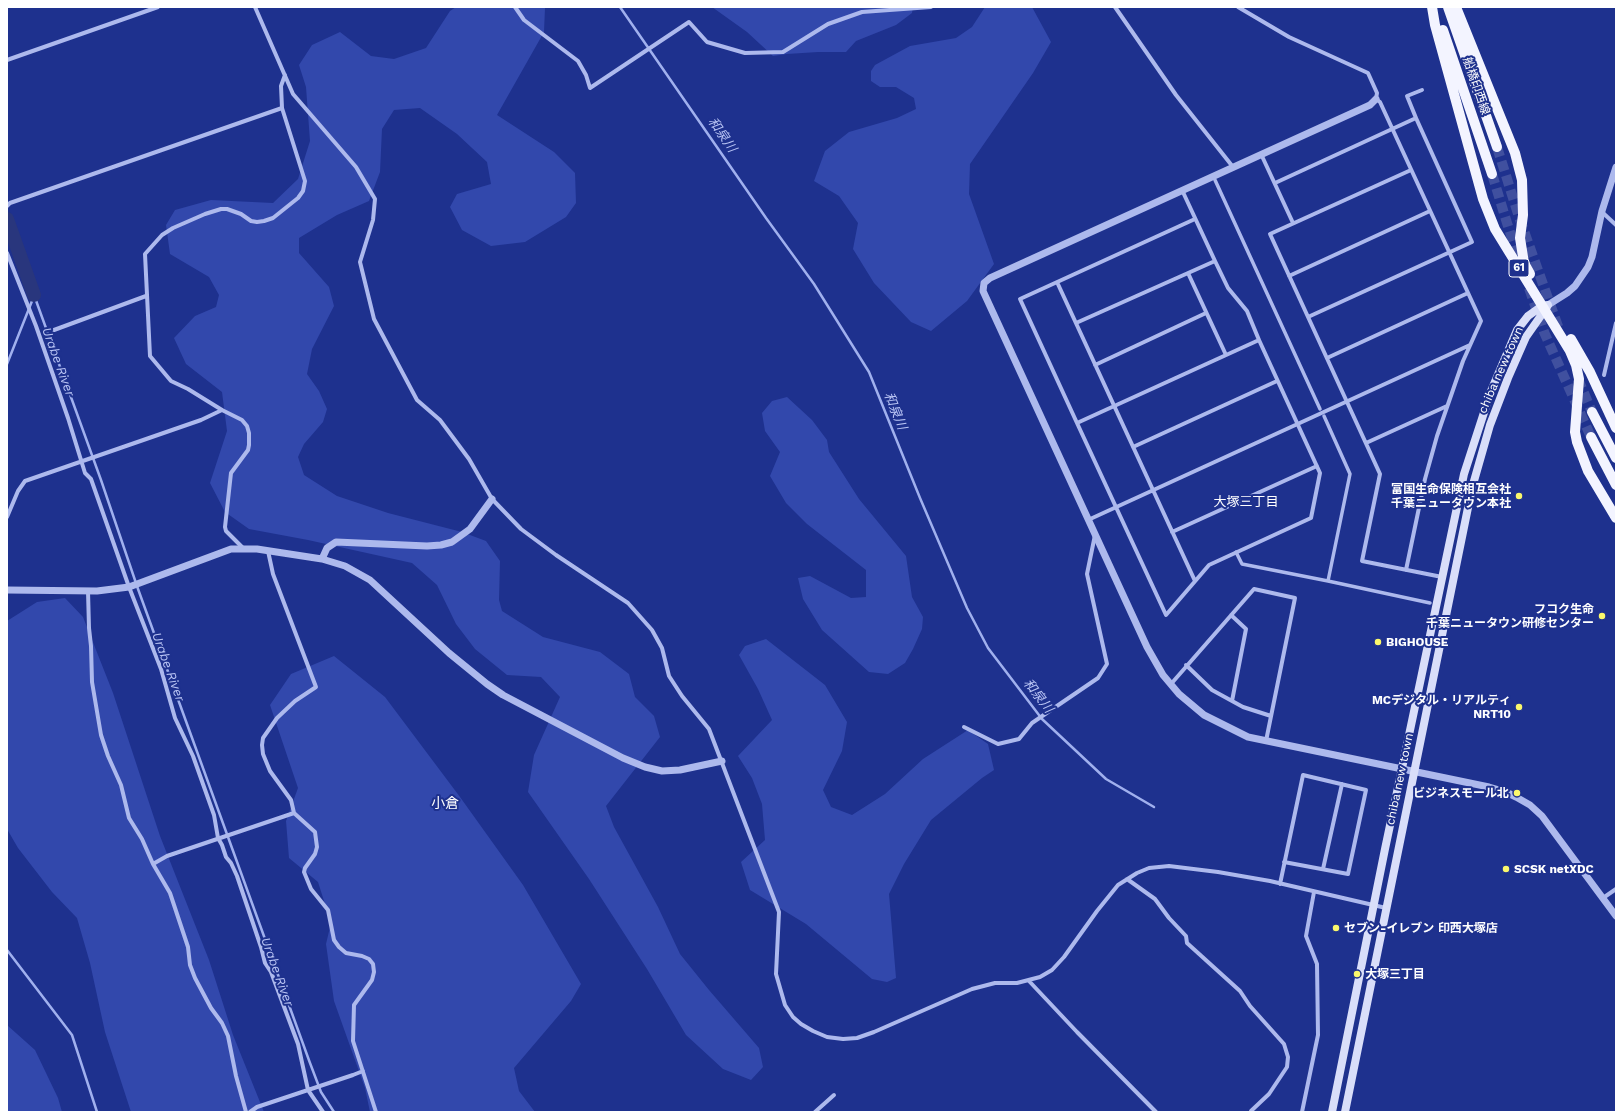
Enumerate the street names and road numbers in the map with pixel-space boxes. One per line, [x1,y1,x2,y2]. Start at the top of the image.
street label: 船橋印西線 [1459,55,1493,117]
road number: 61 [1509,259,1529,277]
street label: chiba new town [1475,324,1527,416]
street label: chiba new town [1383,732,1417,826]

